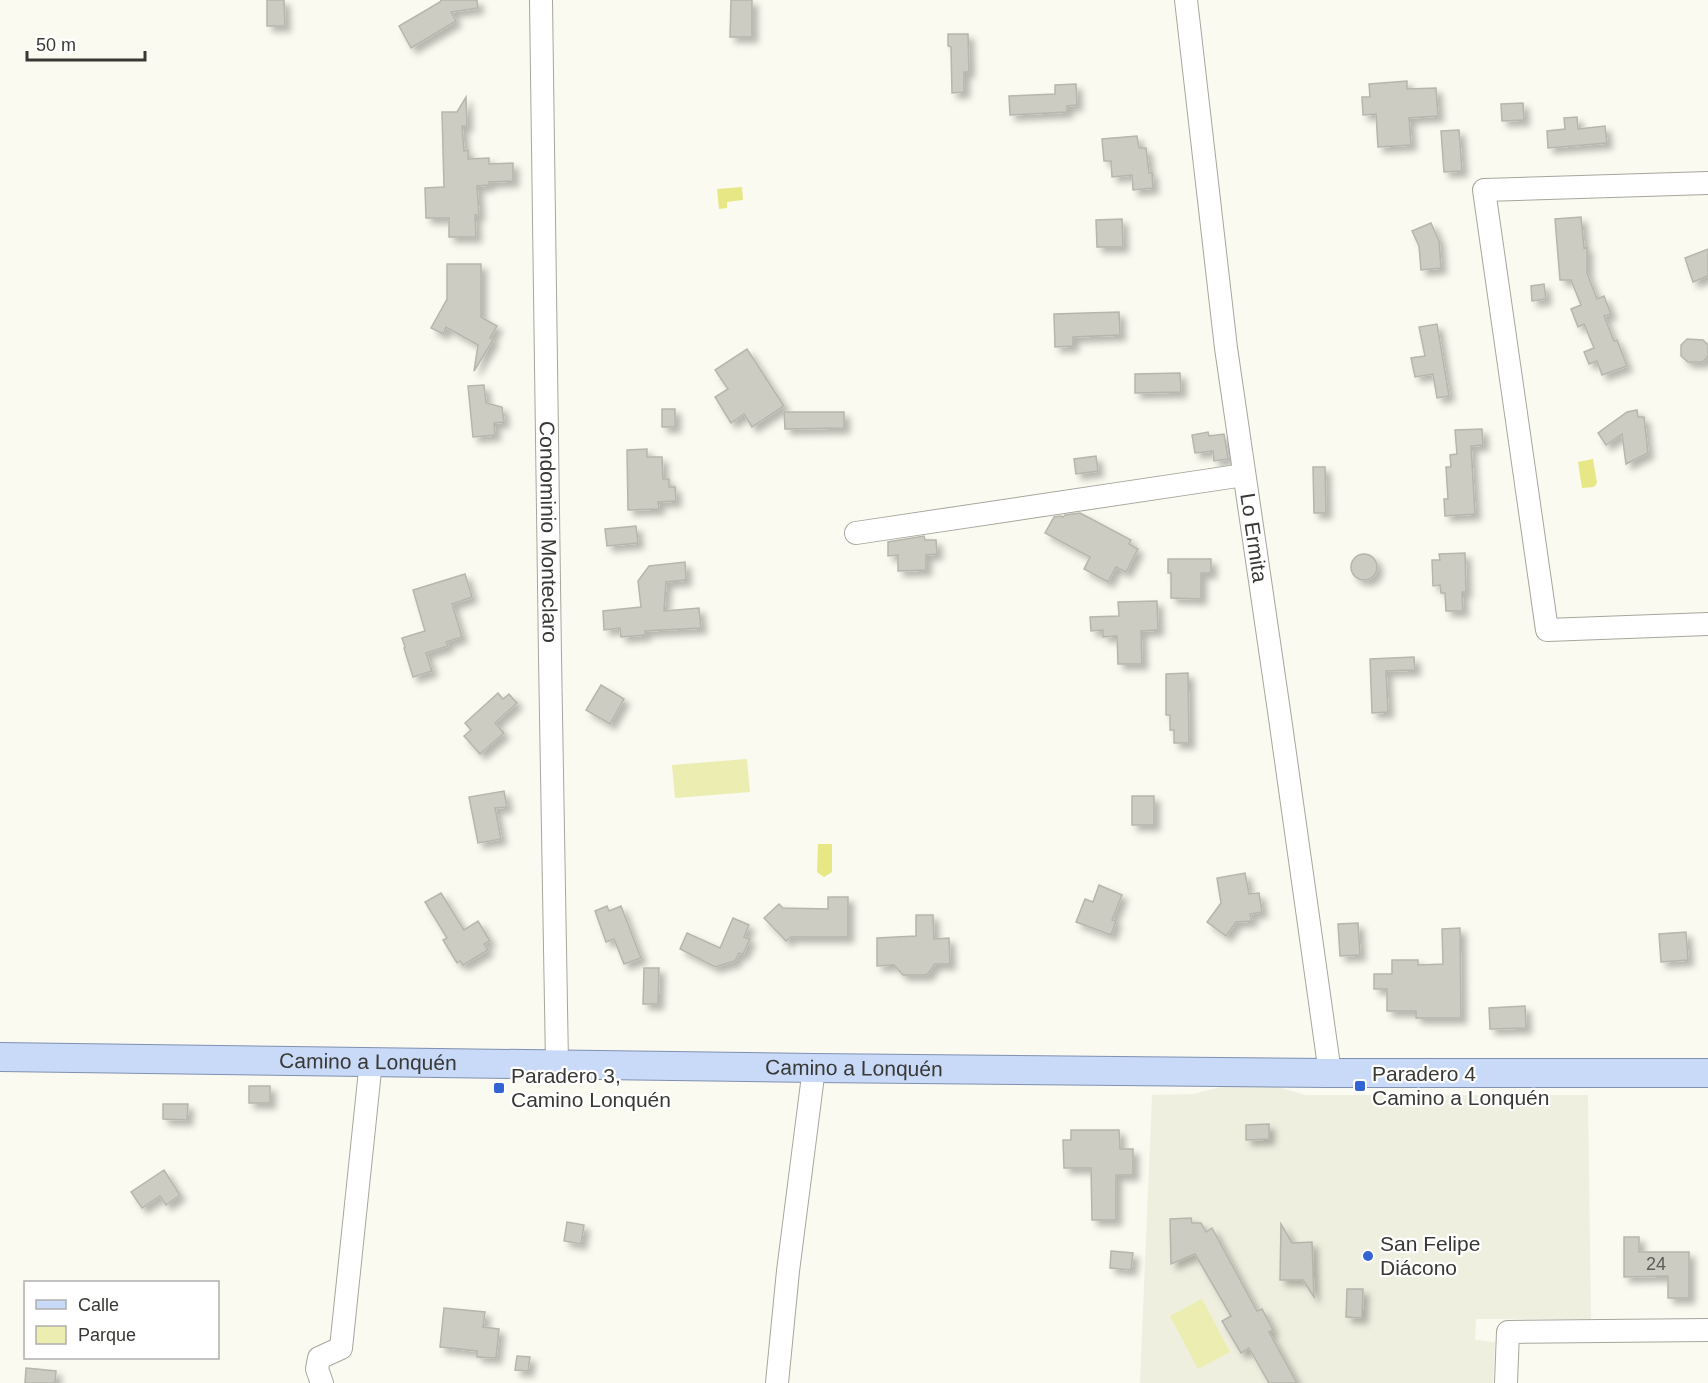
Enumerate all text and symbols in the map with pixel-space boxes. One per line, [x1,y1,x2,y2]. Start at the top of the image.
scale bar [27,24,146,62]
text: 50 m [36,35,76,55]
street label: Condominio Monteclaro [536,421,562,643]
street label: Lo Ermita [1236,491,1272,584]
street label: Camino a Lonquén [279,1049,457,1074]
street label: Camino a Lonquén [765,1055,943,1080]
place label: Paradero 4 Camino a Lonquén [1372,1062,1549,1109]
place label: Paradero 3, Camino Lonquén [511,1064,671,1111]
marker: Paradero 4 Camino a Lonquén [1353,1079,1367,1093]
marker: Paradero 3, Camino Lonquén [492,1081,506,1095]
place label: San Felipe Diácono [1380,1232,1480,1279]
marker: San Felipe Diácono [1361,1249,1375,1263]
house number: 24 [1646,1254,1666,1274]
legend [24,1281,219,1359]
text: Calle [78,1295,119,1315]
text: Parque [78,1325,136,1345]

